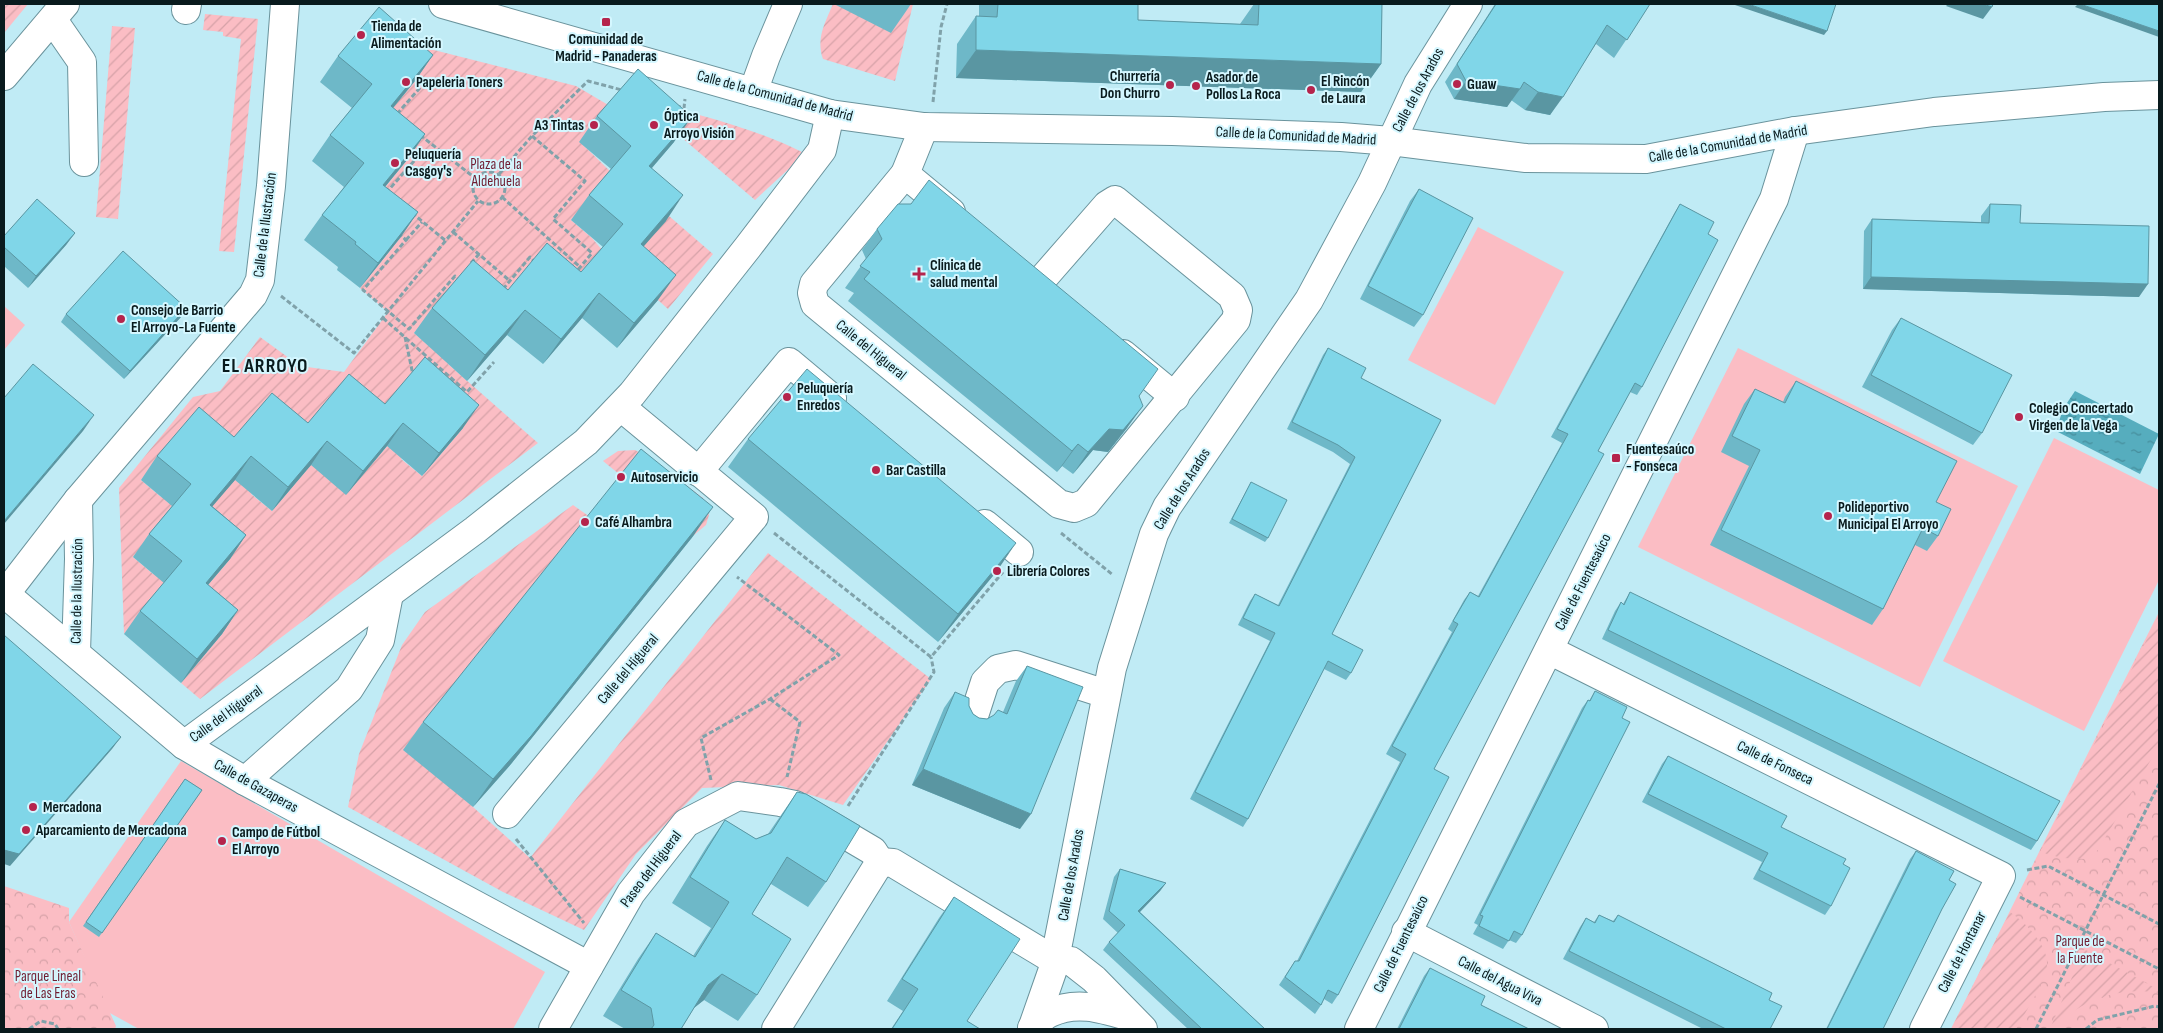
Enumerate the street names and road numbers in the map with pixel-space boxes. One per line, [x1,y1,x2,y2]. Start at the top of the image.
street label: Calle de los Arados [1388,45,1448,135]
street label: Calle de la Comunidad de Madrid [695,66,855,126]
street label: Calle de la Comunidad de Madrid [1647,121,1809,167]
street label: Calle de la Comunidad de Madrid [1215,122,1377,150]
street label: Calle de la Ilustración [249,171,281,279]
street label: Calle del Higueral [832,316,910,384]
street label: Calle de los Arados [1149,445,1215,533]
street label: Calle de Fuentesaúco [1550,530,1616,634]
street label: Calle de la Ilustración [67,538,87,644]
street label: Calle del Higueral [593,630,663,708]
street label: Calle del Higueral [186,681,266,747]
street label: Calle de Fonseca [1734,736,1816,790]
street label: Calle de Gazaperas [211,755,301,817]
street label: Paseo del Higueral [616,827,686,911]
street label: Calle de los Arados [1054,828,1088,922]
street label: Calle de Fuentesaúco [1369,892,1433,996]
street label: Calle de Hontanar [1933,908,1991,996]
street label: Calle del Agua Viva [1455,952,1546,1010]

